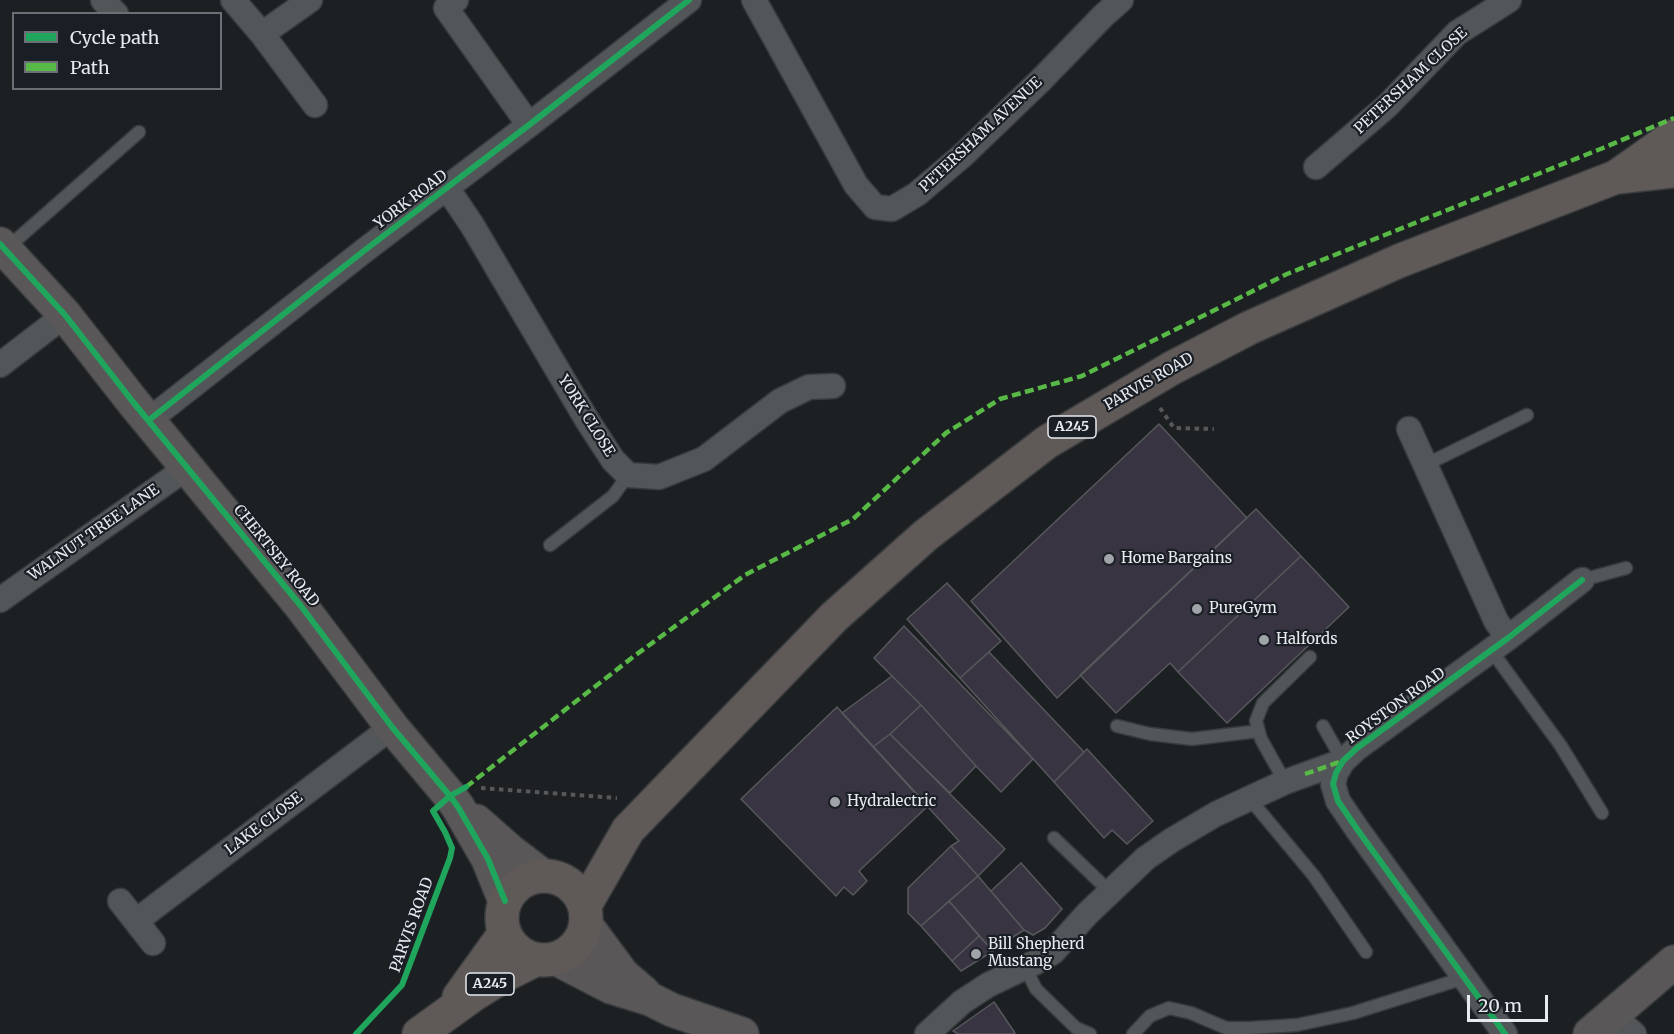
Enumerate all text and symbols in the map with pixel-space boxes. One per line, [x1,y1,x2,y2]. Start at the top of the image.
legend [12,12,222,90]
street label: PETERSHAM CLOSE [1351,24,1471,138]
text: Cycle path [70,26,159,49]
text: Path [70,56,110,79]
street label: PETERSHAM AVENUE [916,74,1046,196]
street label: YORK ROAD [371,167,451,233]
street label: PARVIS ROAD [1101,349,1197,415]
street label: YORK CLOSE [554,372,618,460]
road number: A245 [1048,416,1096,438]
street label: WALNUT TREE LANE [25,481,163,585]
street label: CHERTSEY ROAD [229,501,323,611]
place label: Home Bargains [1121,550,1232,568]
marker: Home Bargains [1102,552,1116,566]
place label: PureGym [1209,600,1277,618]
marker: PureGym [1190,602,1204,616]
place label: Halfords [1276,631,1338,649]
marker: Halfords [1257,633,1271,647]
street label: ROYSTON ROAD [1343,664,1449,748]
street label: LAKE CLOSE [222,789,306,859]
place label: Hydralectric [847,793,936,811]
marker: Hydralectric [828,795,842,809]
street label: PARVIS ROAD [387,875,437,975]
place label: Bill Shepherd Mustang [988,936,1084,971]
marker: Bill Shepherd Mustang [969,947,983,961]
road number: A245 [466,973,514,995]
scale bar [1470,983,1551,1021]
text: 20 m [1478,994,1522,1017]

